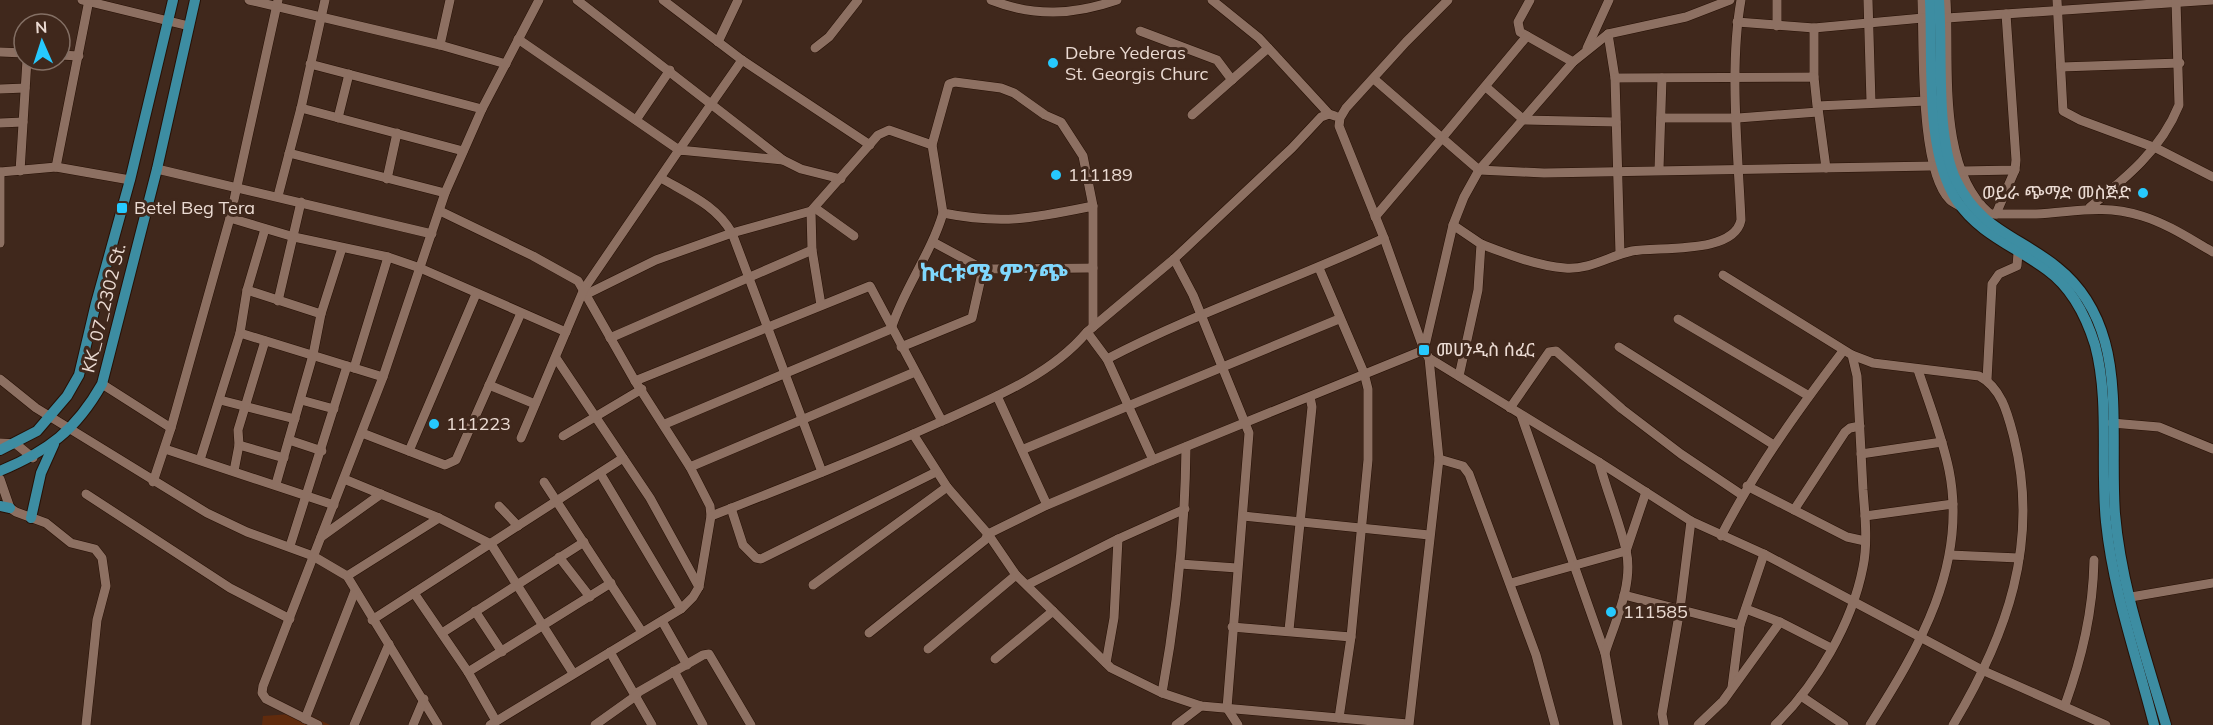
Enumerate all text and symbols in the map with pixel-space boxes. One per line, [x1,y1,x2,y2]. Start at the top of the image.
north arrow [12,12,72,72]
text: N [35,17,48,37]
place label: Debre Yederas St. Georgis Churc [1065,41,1209,85]
marker: Debre Yederas St. Georgis Churc [1046,56,1060,70]
place label: 111189 [1068,163,1133,186]
marker: 111189 [1049,168,1063,182]
place label: ወይራ ጭማድ መስጅድ [1982,181,2131,204]
marker: ወይራ ጭማድ መስጅድ [2136,186,2150,200]
place label: Betel Beg Tera [134,196,255,219]
marker: Betel Beg Tera [115,201,129,215]
street label: KK_07_2302 St. [76,241,131,375]
district label: ኩርቱሜ ምንጭ [920,257,1068,287]
place label: መሀንዲስ ሰፈር [1436,338,1535,361]
marker: መሀንዲስ ሰፈር [1417,343,1431,357]
place label: 111223 [446,412,511,435]
marker: 111223 [427,417,441,431]
place label: 111585 [1623,600,1688,623]
marker: 111585 [1604,605,1618,619]

